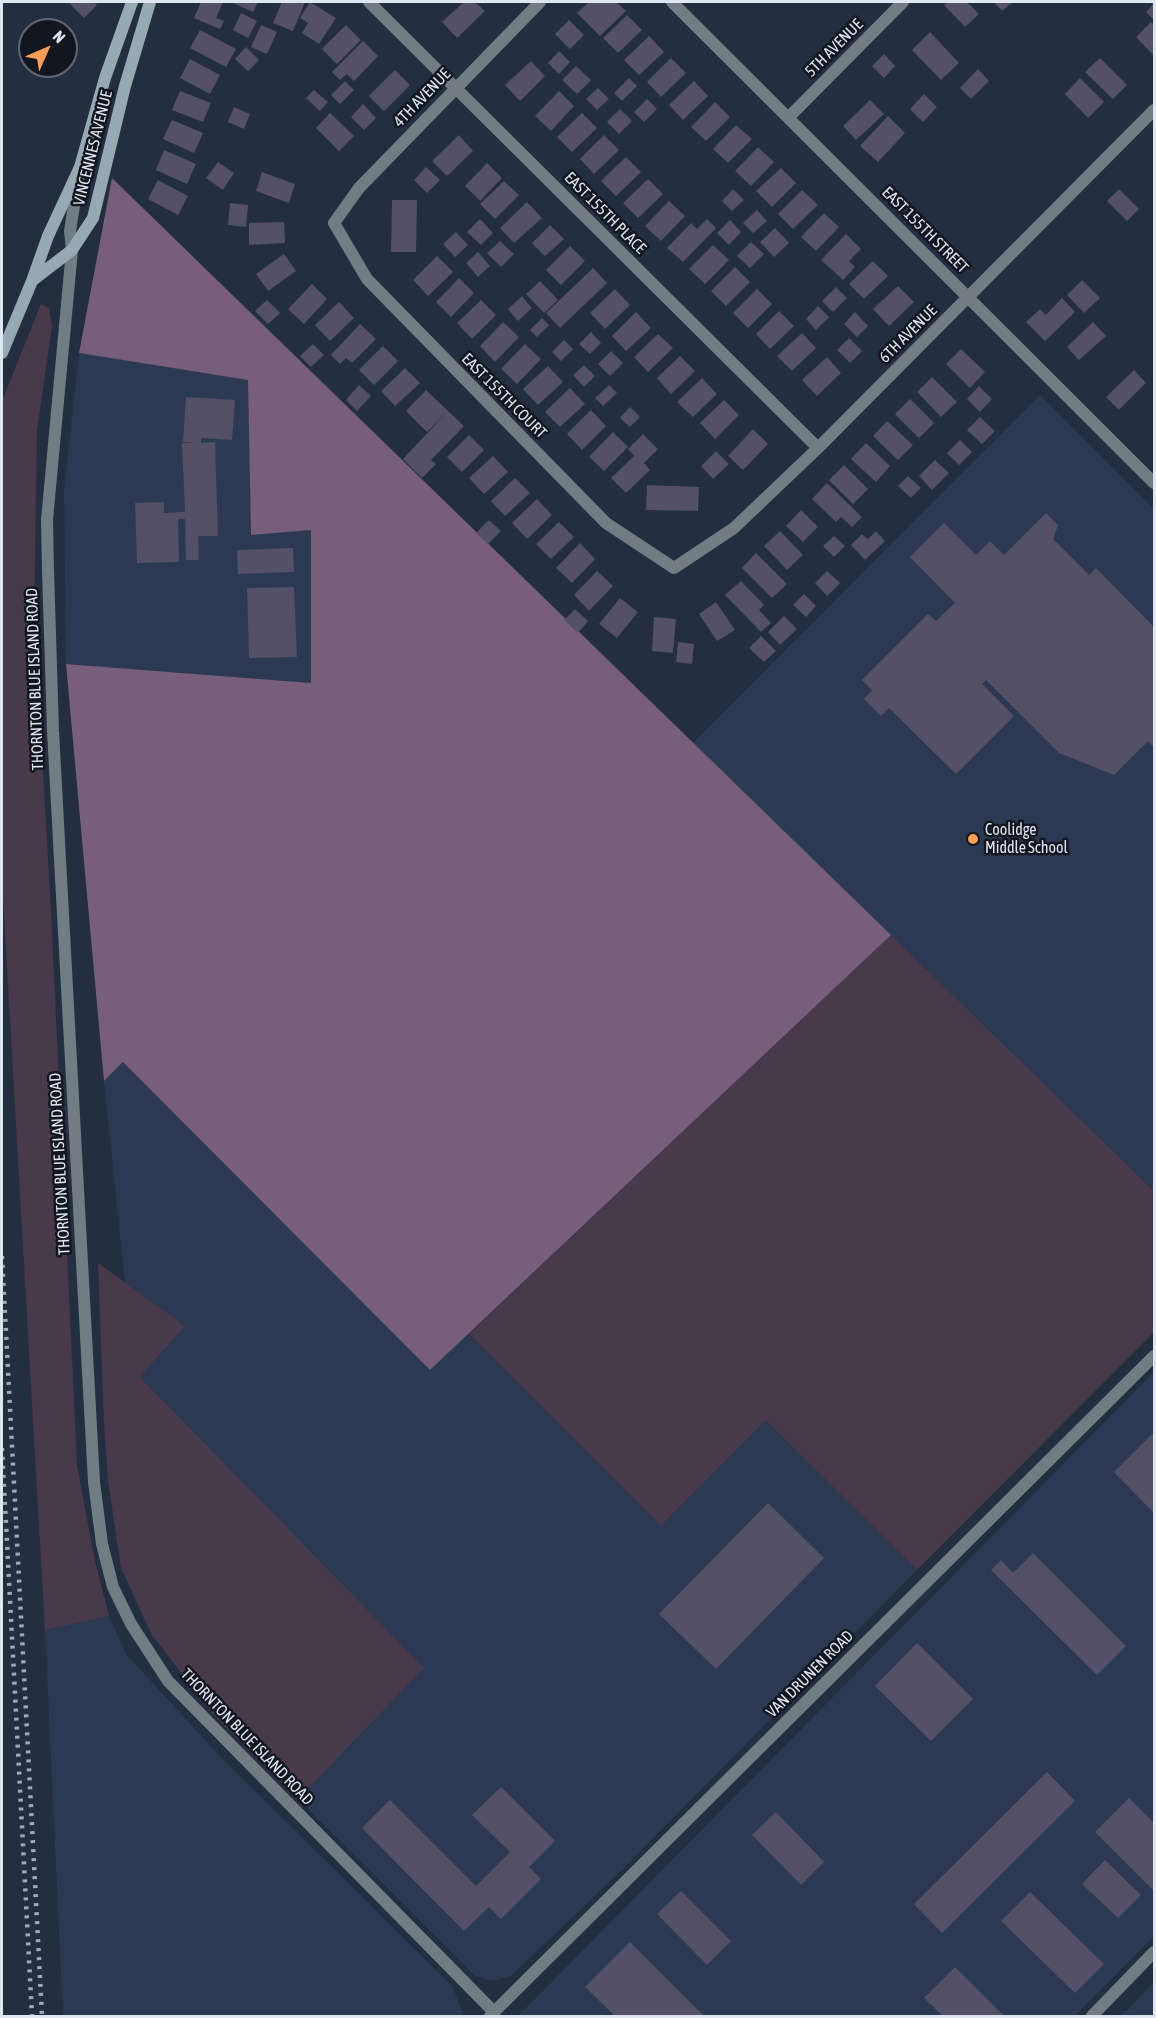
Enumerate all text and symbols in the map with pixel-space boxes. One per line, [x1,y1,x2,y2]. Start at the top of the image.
street label: 5TH AVENUE [801,15,867,81]
north arrow [18,18,78,78]
text: N [50,27,69,46]
street label: 4TH AVENUE [389,65,455,131]
street label: VINCENNES AVENUE [69,89,117,207]
street label: EAST 155TH PLACE [560,168,650,258]
street label: EAST 155TH STREET [878,183,972,277]
street label: 6TH AVENUE [875,301,941,367]
street label: EAST 155TH COURT [457,349,551,443]
street label: THORNTON BLUE ISLAND ROAD [22,588,48,770]
place label: Coolidge Middle School [985,820,1068,858]
marker: Coolidge Middle School [966,832,980,846]
street label: THORNTON BLUE ISLAND ROAD [46,1072,74,1256]
street label: VAN DRUNEN ROAD [762,1626,858,1722]
street label: THORNTON BLUE ISLAND ROAD [177,1665,317,1809]

